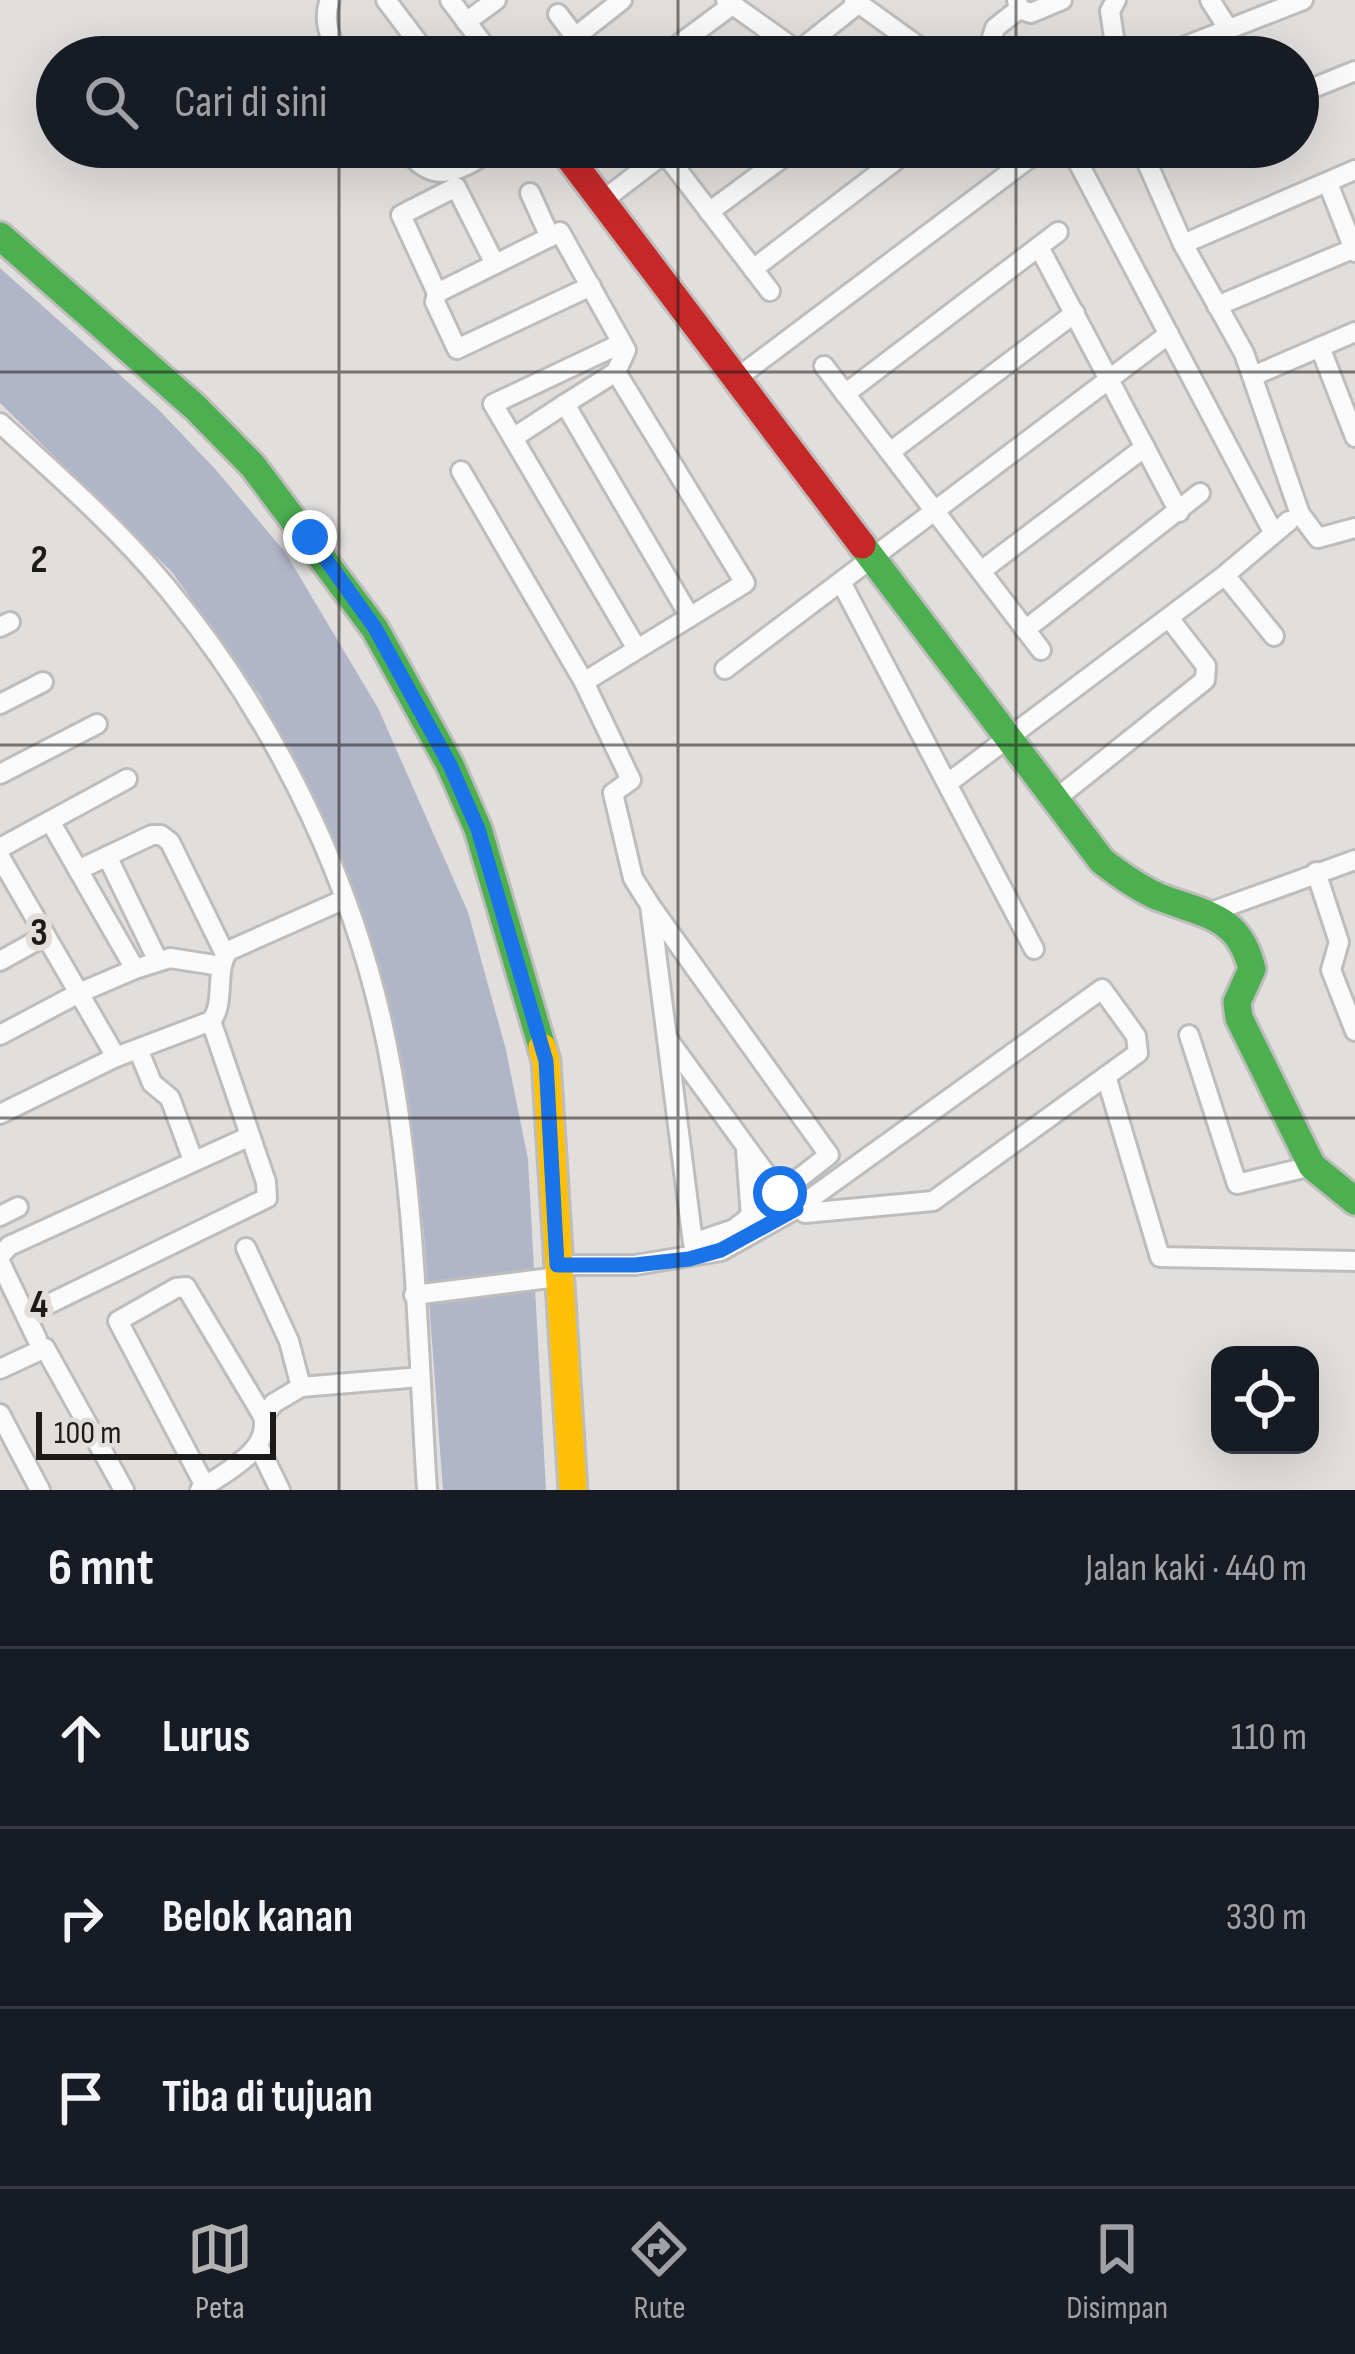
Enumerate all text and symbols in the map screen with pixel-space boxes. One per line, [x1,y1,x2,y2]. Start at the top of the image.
search box [36,36,1319,168]
icon: search [78,69,144,135]
text: Cari di sini [174,75,327,130]
route end [283,510,337,564]
text: 2 [30,537,48,584]
text: 3 [30,910,48,957]
route start [753,1166,807,1220]
text: 4 [30,1282,48,1329]
map controls [1211,1346,1319,1454]
button: locate [1211,1346,1319,1454]
scale bar [36,1406,276,1459]
text: 100 m [54,1413,121,1453]
text: 6 mnt [48,1538,154,1599]
text: Jalan kaki · 440 m [1085,1545,1307,1592]
icon: ahead [48,1705,114,1771]
text: Lurus [162,1710,250,1765]
text: 110 m [1231,1714,1307,1761]
icon: right [48,1885,114,1951]
text: Belok kanan [162,1890,353,1945]
text: 330 m [1226,1894,1307,1941]
icon: arrive [48,2065,114,2131]
text: Tiba di tujuan [162,2070,373,2125]
tab: Peta [187,2216,253,2328]
tab: Rute [626,2216,692,2328]
tab: Disimpan [1066,2216,1168,2328]

